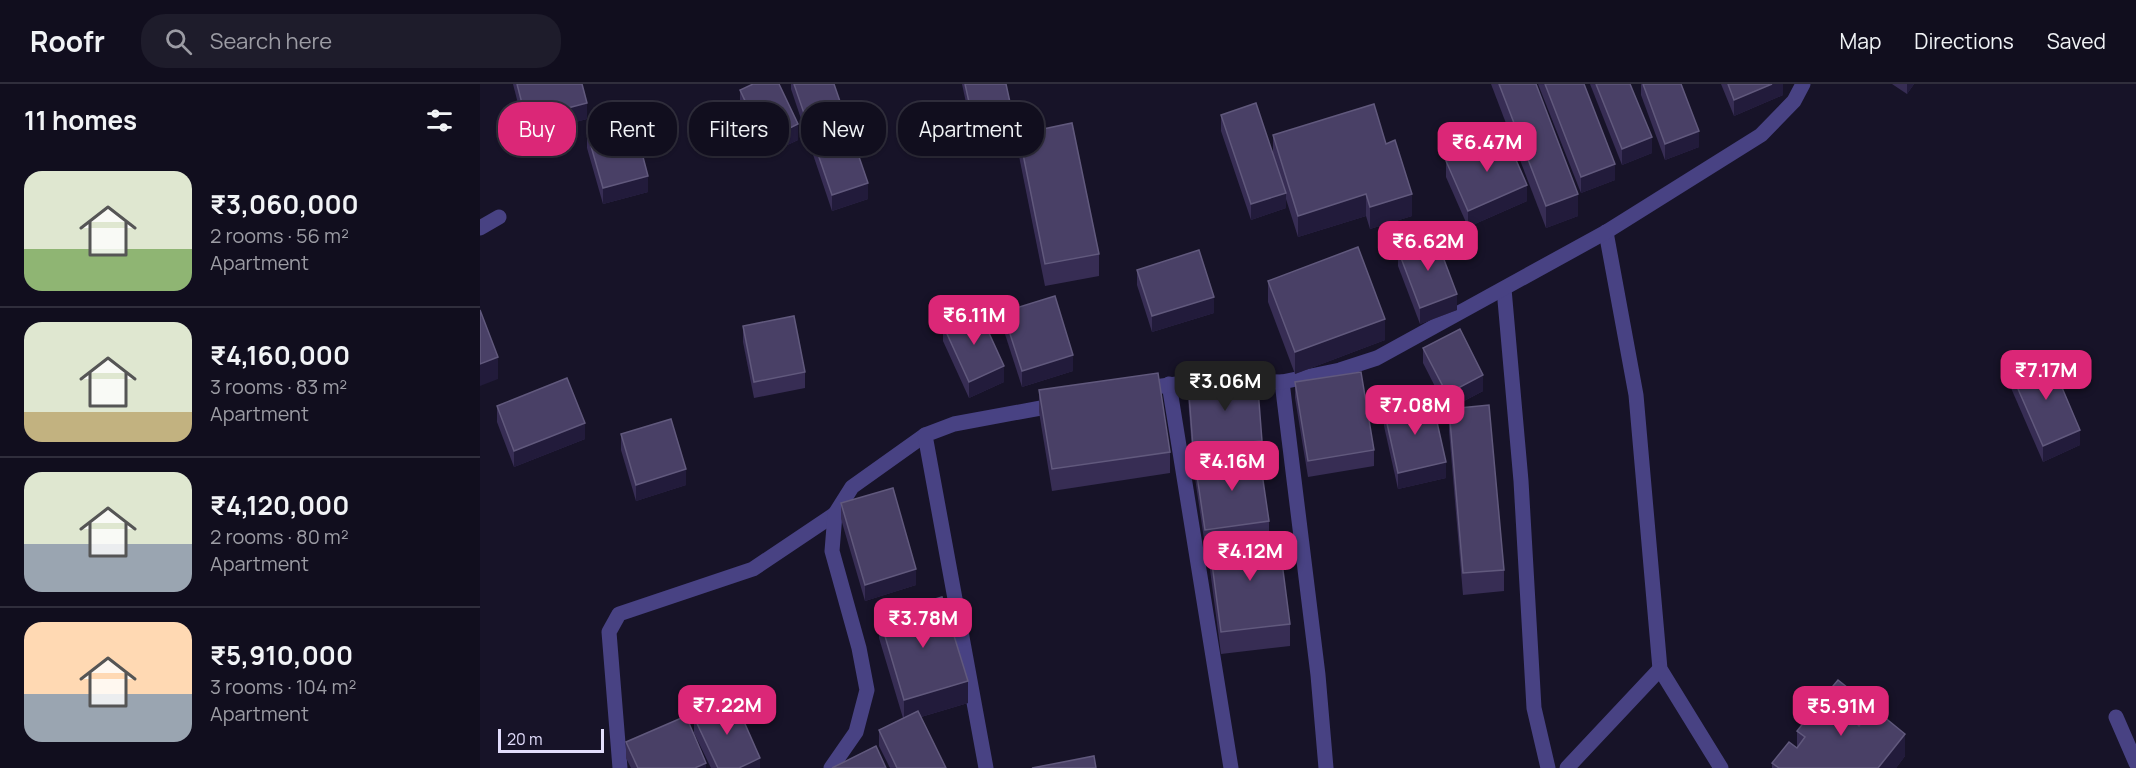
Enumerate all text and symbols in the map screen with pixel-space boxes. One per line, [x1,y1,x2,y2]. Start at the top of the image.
search box [141,14,561,68]
text: Roofr [30,22,105,60]
icon: search [162,25,195,58]
text: Search here [210,26,332,56]
text: Map [1840,27,1881,55]
text: Directions [1914,27,2014,55]
text: Saved [2047,27,2106,55]
text: 11 homes [24,102,137,138]
chip: Buy [498,102,576,156]
chip: Rent [588,102,677,156]
chip: Filters [689,102,789,156]
chip: New [801,102,886,156]
chip: Apartment [898,102,1044,156]
icon: filters [423,104,456,137]
pin: ₹6.47M [1438,122,1536,173]
text: ₹6.47M [1452,128,1522,155]
text: ₹3,060,000 [210,186,359,222]
icon: home [72,195,144,267]
pin: ₹6.62M [1379,221,1477,272]
text: 2 rooms · 56 m² [210,222,349,249]
text: ₹6.62M [1392,227,1464,254]
text: Apartment [210,249,309,276]
pin: ₹6.11M [925,295,1023,346]
text: ₹6.11M [942,301,1006,328]
text: ₹4,160,000 [210,337,350,373]
icon: home [72,346,144,418]
pin: ₹7.17M [1997,350,2095,401]
text: ₹7.17M [2015,356,2077,383]
pin: ₹3.06M [1176,361,1274,412]
text: ₹3.06M [1189,367,1261,394]
text: 3 rooms · 83 m² [210,373,347,400]
pin: ₹7.08M [1366,385,1464,436]
text: ₹7.08M [1379,391,1451,418]
text: Apartment [210,400,309,427]
pin: ₹4.16M [1183,441,1281,492]
text: ₹4.16M [1199,447,1265,474]
text: ₹4,120,000 [210,487,349,523]
icon: home [72,496,144,568]
text: 2 rooms · 80 m² [210,523,349,550]
pin: ₹4.12M [1201,531,1299,582]
text: ₹4.12M [1217,537,1283,564]
text: Apartment [210,550,309,577]
pin: ₹3.78M [874,598,972,649]
text: ₹3.78M [888,604,958,631]
text: ₹5,910,000 [210,637,353,673]
icon: home [72,646,144,718]
text: 3 rooms · 104 m² [210,673,356,700]
pin: ₹7.22M [678,685,776,736]
pin: ₹5.91M [1792,686,1890,737]
text: ₹7.22M [692,691,762,718]
text: ₹5.91M [1807,692,1875,719]
text: Apartment [210,700,309,727]
scale bar [498,726,604,754]
text: 20 m [507,728,543,750]

